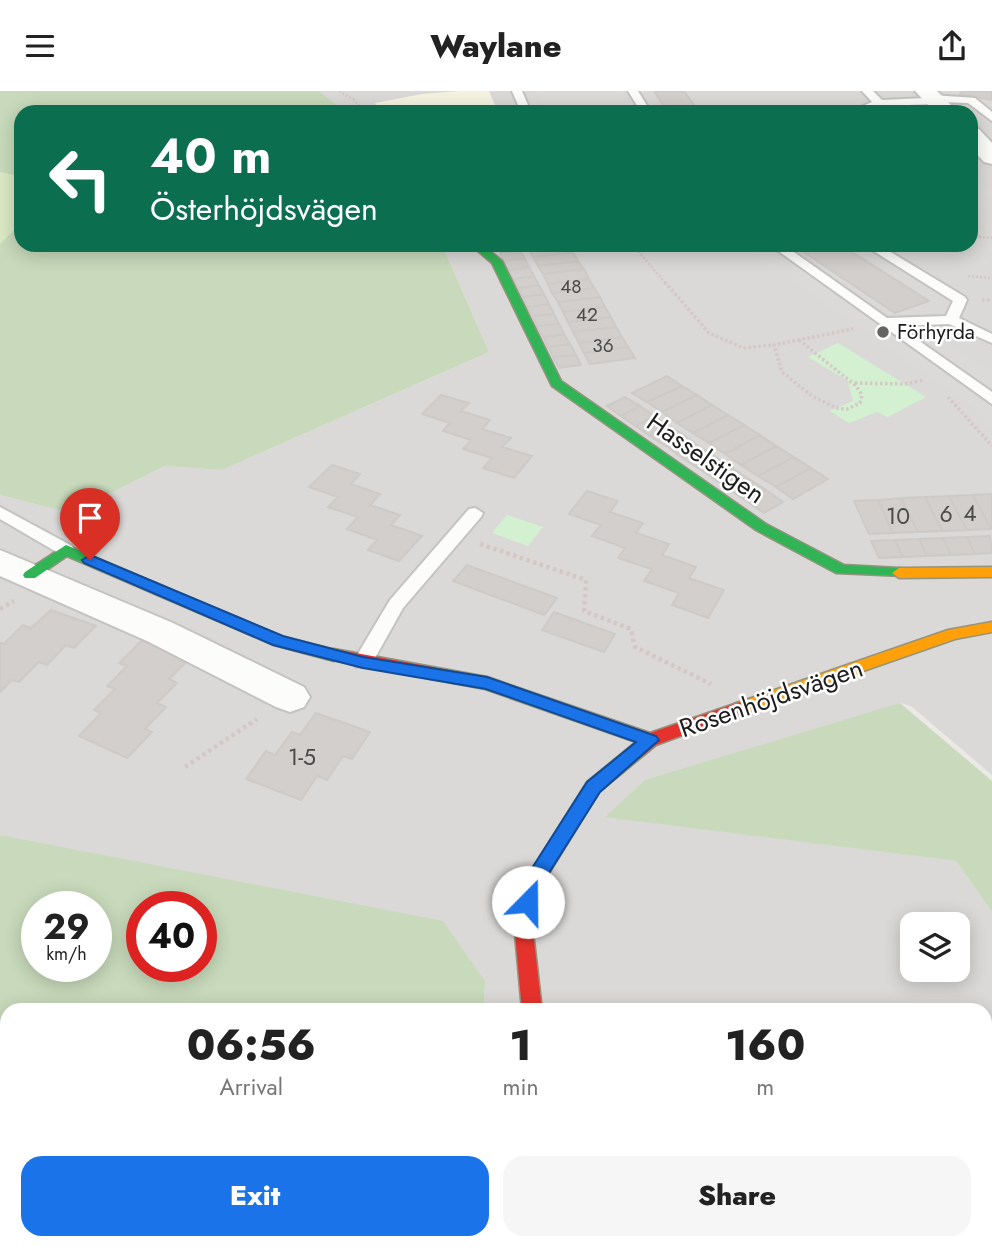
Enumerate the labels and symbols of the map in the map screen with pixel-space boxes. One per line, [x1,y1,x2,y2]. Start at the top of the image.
house number: 48 [560,273,582,300]
house number: 42 [576,301,598,328]
place label: Förhyrda [897,317,975,347]
marker: Förhyrda [875,324,891,340]
house number: 36 [592,332,614,359]
street label: Hasselstigen [639,403,773,513]
pin [60,488,120,560]
house number: 4 [963,496,977,530]
house number: 6 [939,497,953,531]
house number: 10 [886,499,910,533]
street label: Rosenhöjdsvägen [674,649,868,747]
house number: 1-5 [288,740,316,774]
position arrow [491,865,565,939]
speed limit sign: 40 [126,891,217,982]

